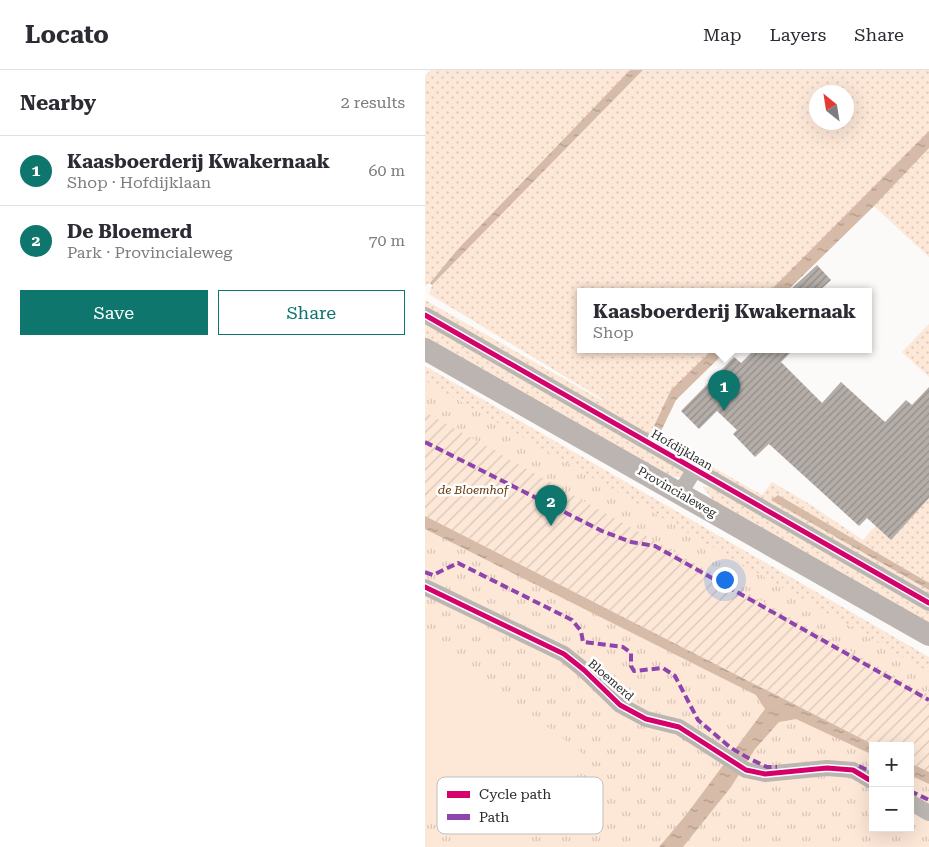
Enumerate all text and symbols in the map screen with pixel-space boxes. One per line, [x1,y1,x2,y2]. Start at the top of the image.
text: Locato [25,21,109,49]
text: Map [703,24,742,45]
text: Layers [770,24,826,45]
text: Share [854,24,904,45]
north arrow [809,85,854,130]
text: Nearby [20,91,96,115]
text: 2 results [341,93,405,112]
text: Kaasboerderij Kwakernaak [67,150,330,173]
text: 1 [32,161,40,180]
text: 60 m [368,161,405,180]
text: Shop · Hofdijklaan [67,173,211,192]
text: De Bloemerd [67,220,192,243]
text: 2 [32,231,40,250]
text: 70 m [368,231,405,250]
text: Park · Provincialeweg [67,243,232,262]
popup [577,288,872,353]
button: Save [20,290,208,335]
button: Share [218,290,405,335]
text: Kaasboerderij Kwakernaak [593,300,856,323]
text: Shop [593,323,634,342]
pin: 1 [708,370,740,411]
street label: Hofdijklaan [649,427,715,473]
street label: Provincialeweg [635,464,719,520]
park label: de Bloemhof [438,483,510,497]
pin: 2 [535,485,567,526]
your location [712,567,738,593]
street label: Bloemerd [585,656,637,704]
map controls [869,742,914,832]
button: + [869,742,914,787]
legend [437,777,603,834]
text: Cycle path [479,786,551,802]
button: − [869,787,914,832]
text: Path [479,809,509,825]

